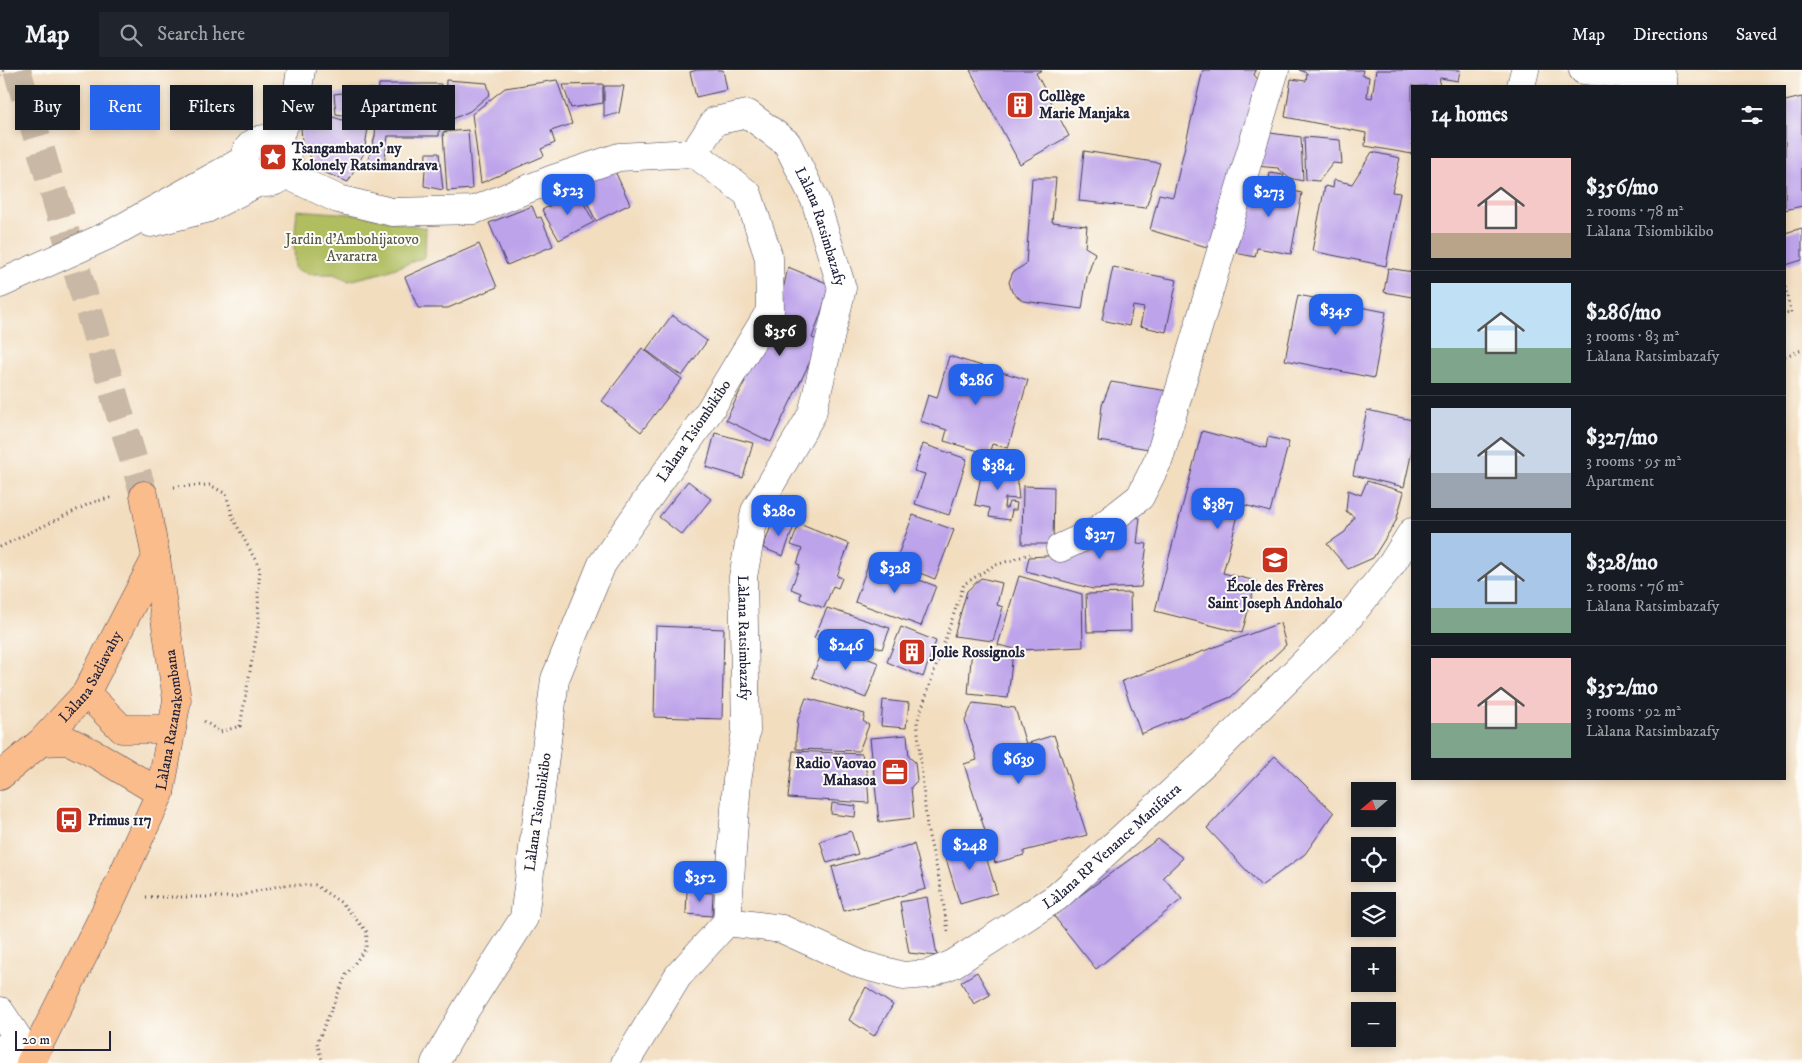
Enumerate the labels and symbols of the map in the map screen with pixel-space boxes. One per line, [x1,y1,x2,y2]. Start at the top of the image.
place label: Collège Marie Manjaka [1039,87,1130,123]
building icon: Collège Marie Manjaka [1005,90,1035,120]
place label: Tsangambaton' ny Kolonely Ratsimandrava [291,139,438,175]
place icon: Tsangambaton' ny Kolonely Ratsimandrava [258,142,288,172]
street label: Làlana Ratsimbazafy [791,164,851,289]
pin: $523 [538,174,598,216]
pin: $273 [1239,176,1299,218]
park label: Jardin d'Ambohijatovo Avaratra [283,230,419,266]
pin: $345 [1306,294,1366,336]
pin: $356 [750,314,810,357]
pin: $286 [946,364,1006,406]
street label: Làlana Tsiombikibo [653,376,735,486]
pin: $384 [968,448,1028,491]
pin: $387 [1188,488,1248,530]
pin: $280 [749,494,809,537]
pin: $327 [1070,518,1130,560]
school or university icon: École des Frères Saint Joseph Andohalo [1260,545,1290,575]
pin: $328 [865,552,925,594]
street label: Làlana Ratsimbazafy [733,575,755,701]
place label: École des Frères Saint Joseph Andohalo [1208,576,1343,613]
street label: Làlana Sadiavahy [54,627,127,726]
pin: $246 [816,628,876,671]
building icon: Jolie Rossignols [897,637,927,667]
place label: Jolie Rossignols [929,643,1025,662]
street label: Làlana Razanakombana [151,648,187,792]
pin: $639 [989,742,1049,785]
street label: Làlana Tsiombikibo [520,752,556,872]
place label: Radio Vaovao Mahasoa [795,754,877,790]
office icon: Radio Vaovao Mahasoa [880,757,910,787]
street label: Làlana RP Venance Manifatra [1039,779,1186,913]
north arrow [1351,782,1396,828]
bus stop icon: Primus 117 [54,805,84,835]
place label: Primus 117 [88,811,152,830]
pin: $248 [940,828,1000,871]
pin: $352 [670,860,730,903]
scale bar [15,1028,111,1051]

